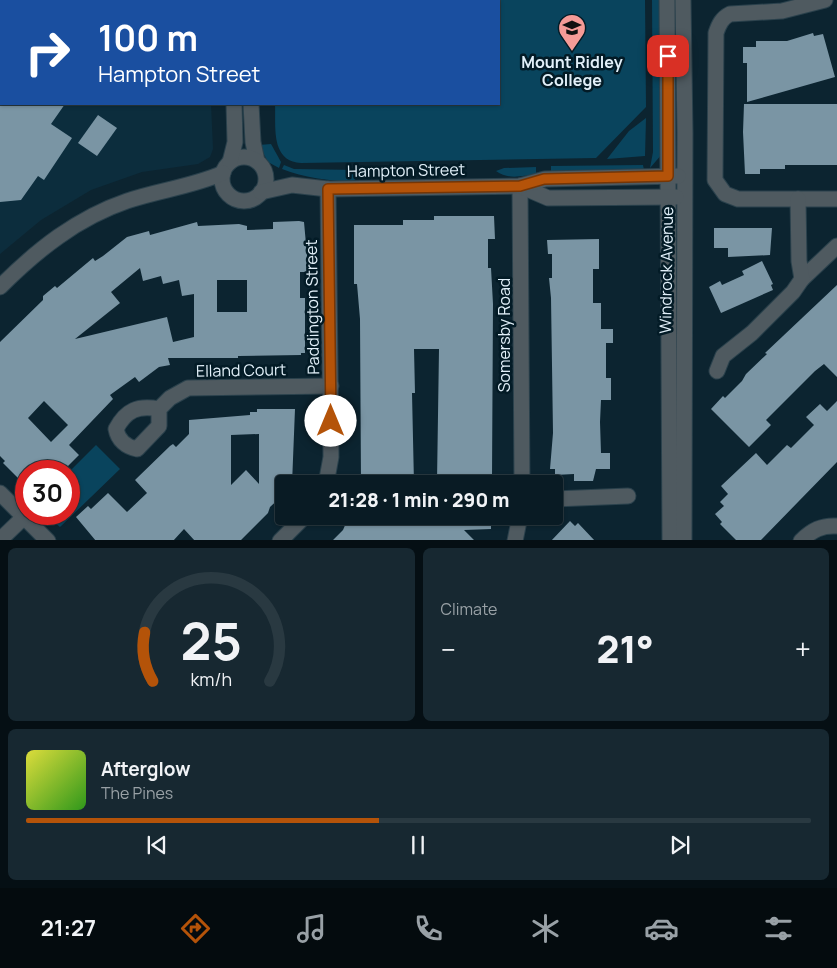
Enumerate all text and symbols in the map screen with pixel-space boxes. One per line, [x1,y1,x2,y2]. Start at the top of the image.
school or university icon: Mount Ridley College [557,13,587,52]
text: 100 m [98,14,198,62]
icon: right [15,20,80,85]
pin [647,35,689,77]
icon: arrive [654,42,682,70]
place label: Mount Ridley College [521,51,623,91]
text: Hampton Street [98,59,260,89]
street label: Hampton Street [347,158,465,182]
street label: Windrock Avenue [654,206,678,334]
street label: Paddington Street [300,239,324,375]
street label: Somersby Road [493,278,515,392]
street label: Elland Court [196,358,286,382]
position arrow [304,394,356,446]
speed limit sign: 30 [15,460,80,525]
text: 21:28 · 1 min · 290 m [329,487,509,513]
text: Climate [441,598,497,620]
text: 25 [181,605,242,676]
text: 21° [597,622,654,674]
text: − [441,630,456,668]
text: + [795,630,811,668]
text: km/h [190,667,232,691]
text: Afterglow [101,756,190,782]
text: The Pines [101,782,173,804]
icon: previous [143,831,171,859]
icon: pause [404,831,432,859]
icon: next [666,831,694,859]
icon: directions [178,911,213,946]
icon: music [294,911,329,946]
icon: phone [411,911,446,946]
icon: climate [528,911,563,946]
icon: car [644,911,679,946]
icon: filters [761,911,796,946]
text: 21:27 [41,913,96,943]

